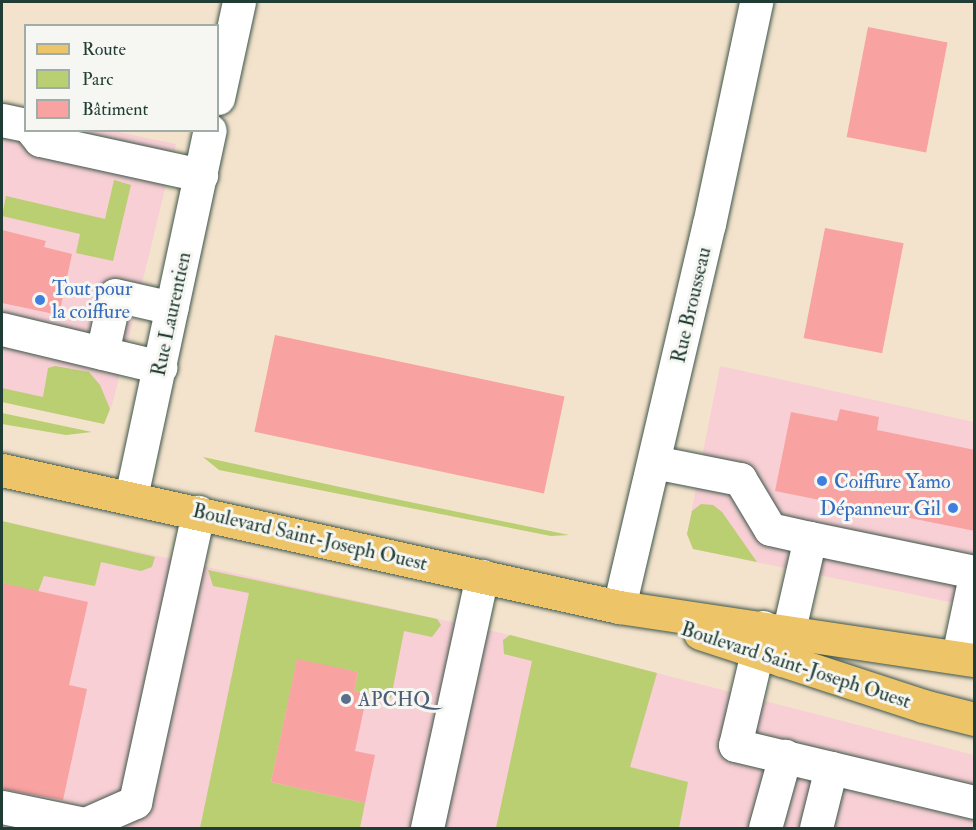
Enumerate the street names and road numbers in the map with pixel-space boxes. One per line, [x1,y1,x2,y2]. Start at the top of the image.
street label: Rue Brousseau [666,245,716,365]
street label: Rue Laurentien [146,250,196,378]
street label: Boulevard Saint-Joseph Ouest [190,498,430,576]
street label: Boulevard Saint-Joseph Ouest [678,617,914,713]

